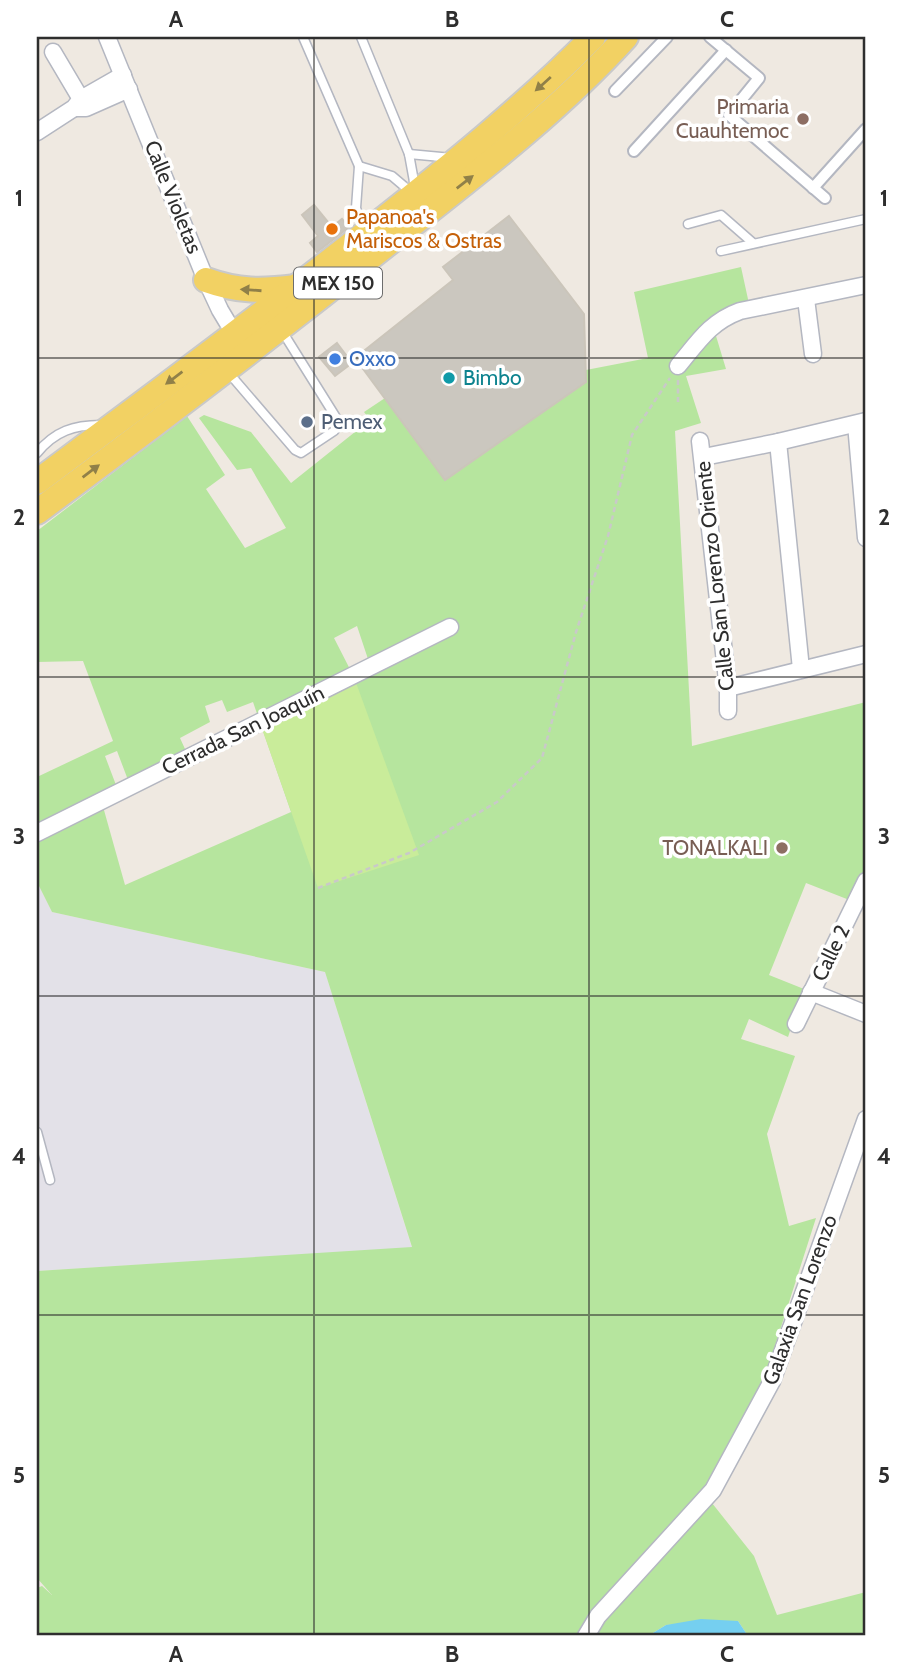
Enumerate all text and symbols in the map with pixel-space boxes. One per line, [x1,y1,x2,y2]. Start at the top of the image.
text: A [169,5,184,33]
text: B [445,5,459,33]
text: C [720,5,734,33]
one-way arrow [535,75,552,91]
place label: Primaria Cuauhtemoc [676,94,789,143]
marker: Primaria Cuauhtemoc [795,111,811,127]
street label: Calle Violetas [139,137,208,257]
one-way arrow [456,175,474,190]
text: 1 [15,184,23,212]
text: 1 [880,184,888,212]
place label: Papanoa's Mariscos & Ostras [346,204,502,253]
marker: Papanoa's Mariscos & Ostras [324,221,340,237]
road number: MEX 150 [294,268,382,298]
one-way arrow [240,284,262,295]
place label: Oxxo [349,346,396,371]
marker: Oxxo [327,351,343,367]
place label: Bimbo [463,365,522,390]
marker: Bimbo [441,370,457,386]
one-way arrow [165,371,183,385]
place label: Pemex [321,409,383,434]
marker: Pemex [299,414,315,430]
street label: Calle San Lorenzo Oriente [690,460,739,692]
one-way arrow [82,464,101,478]
text: 2 [13,503,25,531]
text: 2 [878,503,890,531]
street label: Cerrada San Joaquín [158,679,328,780]
text: 3 [13,822,25,850]
text: 3 [878,822,890,850]
place label: TONALKALI [662,835,768,860]
marker: TONALKALI [774,840,790,856]
street label: Calle 2 [806,921,855,985]
text: 4 [12,1142,26,1170]
text: 4 [877,1142,891,1170]
street label: Galaxia San Lorenzo [757,1211,842,1388]
text: 5 [13,1461,25,1489]
text: 5 [878,1461,890,1489]
text: A [169,1640,184,1668]
text: B [445,1640,459,1668]
text: C [720,1640,734,1668]

